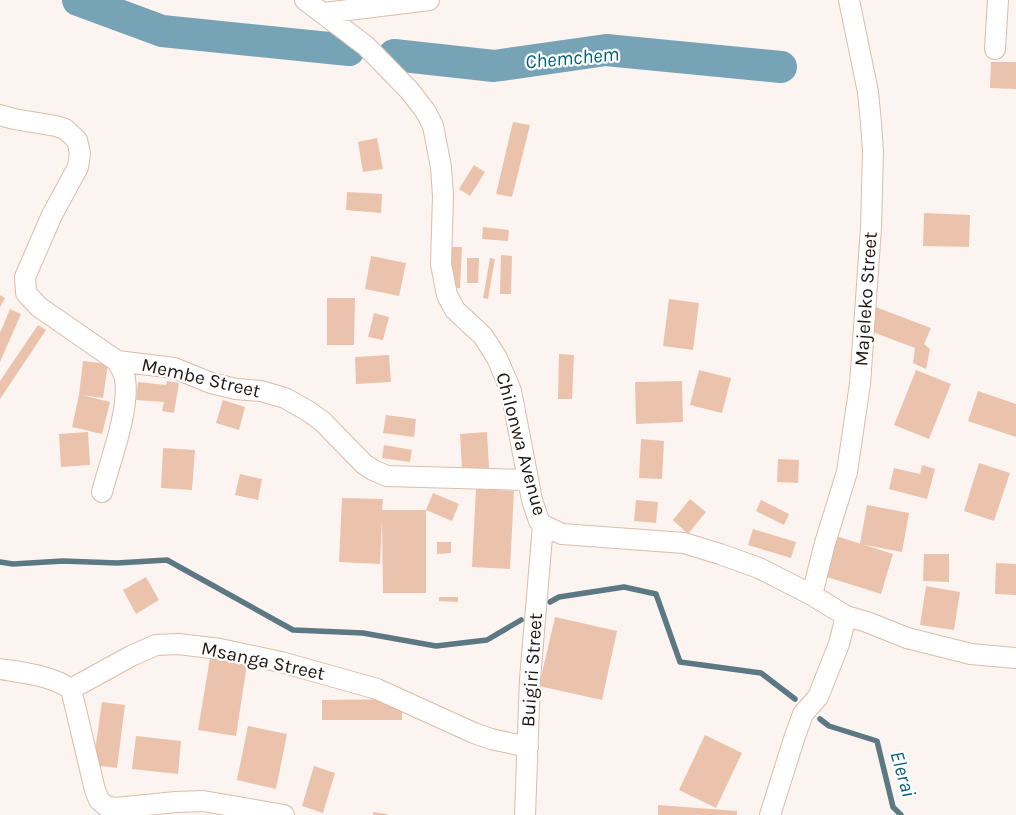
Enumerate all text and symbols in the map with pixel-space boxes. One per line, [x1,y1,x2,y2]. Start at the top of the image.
water label: Chemchem [524,42,620,74]
street label: Majeleko Street [850,231,882,367]
street label: Membe Street [139,354,263,402]
street label: Chilonwa Avenue [491,370,551,518]
street label: Buigiri Street [517,612,547,728]
street label: Msanga Street [199,637,327,685]
water label: Elerai [886,748,920,800]

